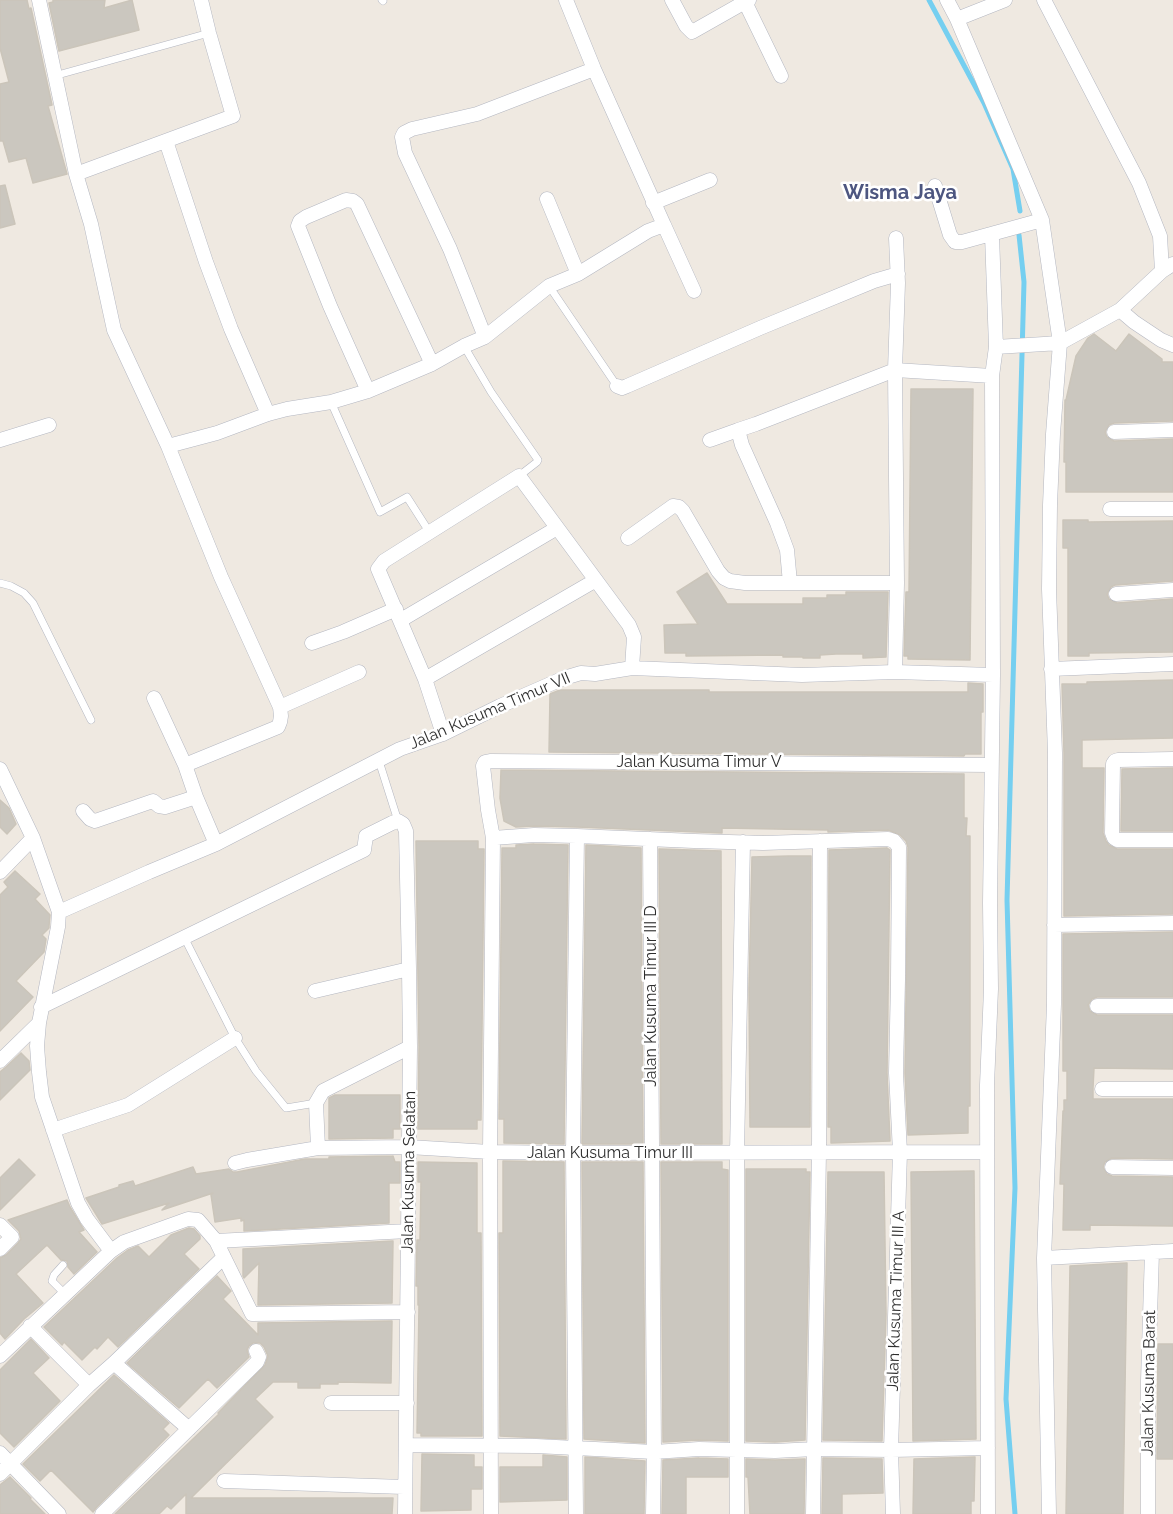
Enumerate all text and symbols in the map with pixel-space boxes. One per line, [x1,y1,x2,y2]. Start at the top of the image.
district label: Wisma Jaya [843,181,957,205]
street label: Jalan Kusuma Timur VII [407,668,573,754]
street label: Jalan Kusuma Timur V [616,752,782,772]
street label: Jalan Kusuma Timur III D [641,905,661,1087]
street label: Jalan Kusuma Selatan [398,1091,420,1253]
street label: Jalan Kusuma Timur III [527,1143,693,1163]
street label: Jalan Kusuma Timur III A [883,1210,909,1392]
street label: Jalan Kusuma Barat [1138,1310,1160,1456]

